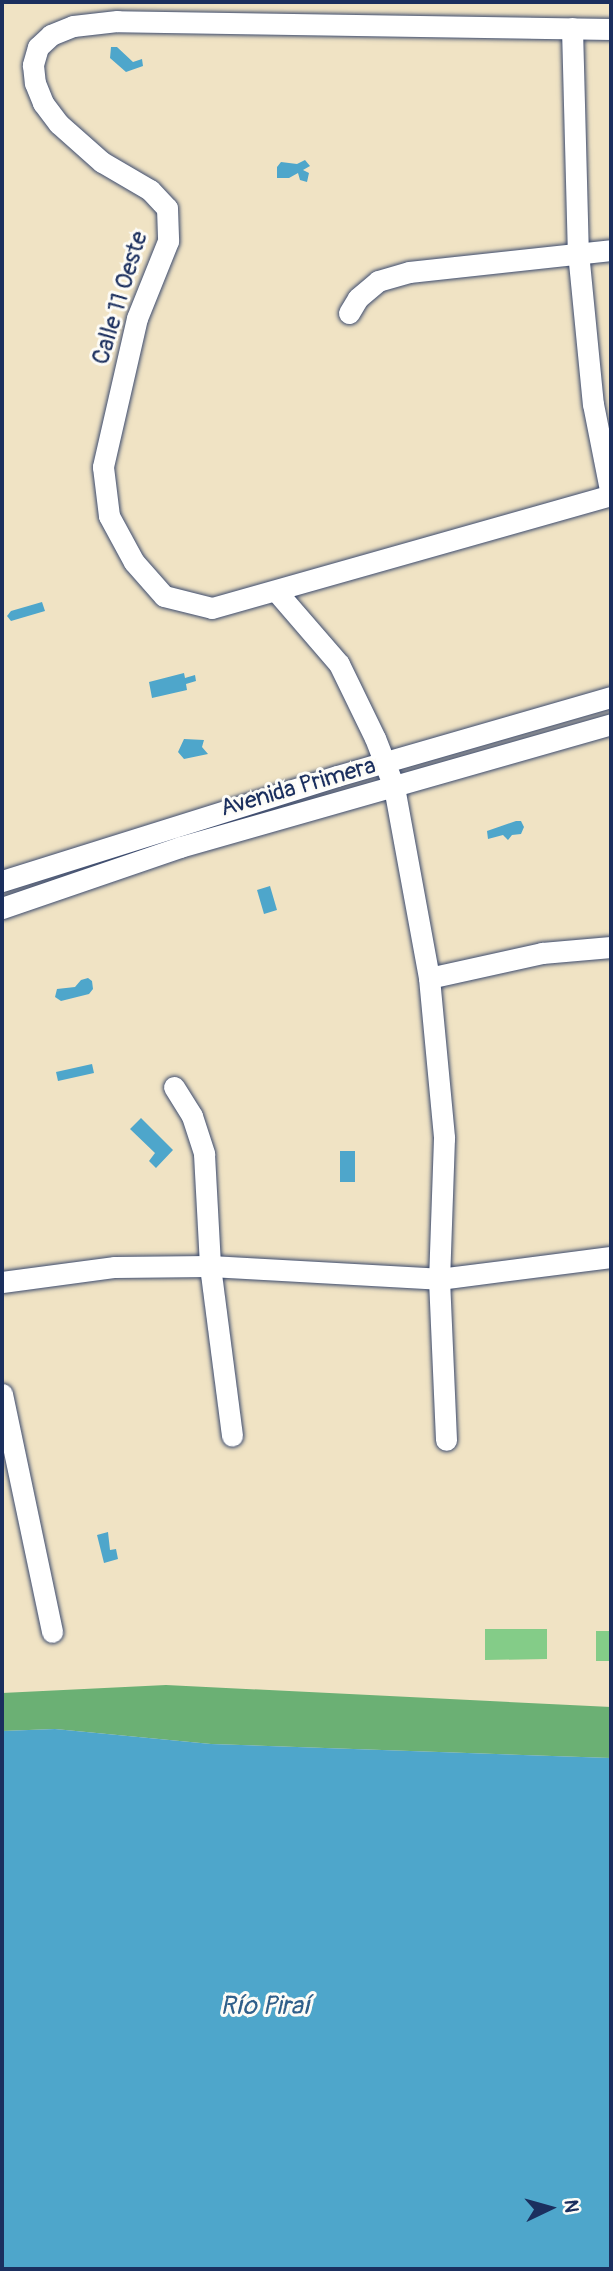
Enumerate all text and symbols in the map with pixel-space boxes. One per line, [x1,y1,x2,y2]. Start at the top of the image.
street label: Calle 11 Oeste [86,228,154,368]
street label: Avenida Primera [217,751,379,823]
water label: Río Piraí [220,1991,310,2023]
north arrow [515,2173,585,2243]
text: N [558,2199,583,2214]

